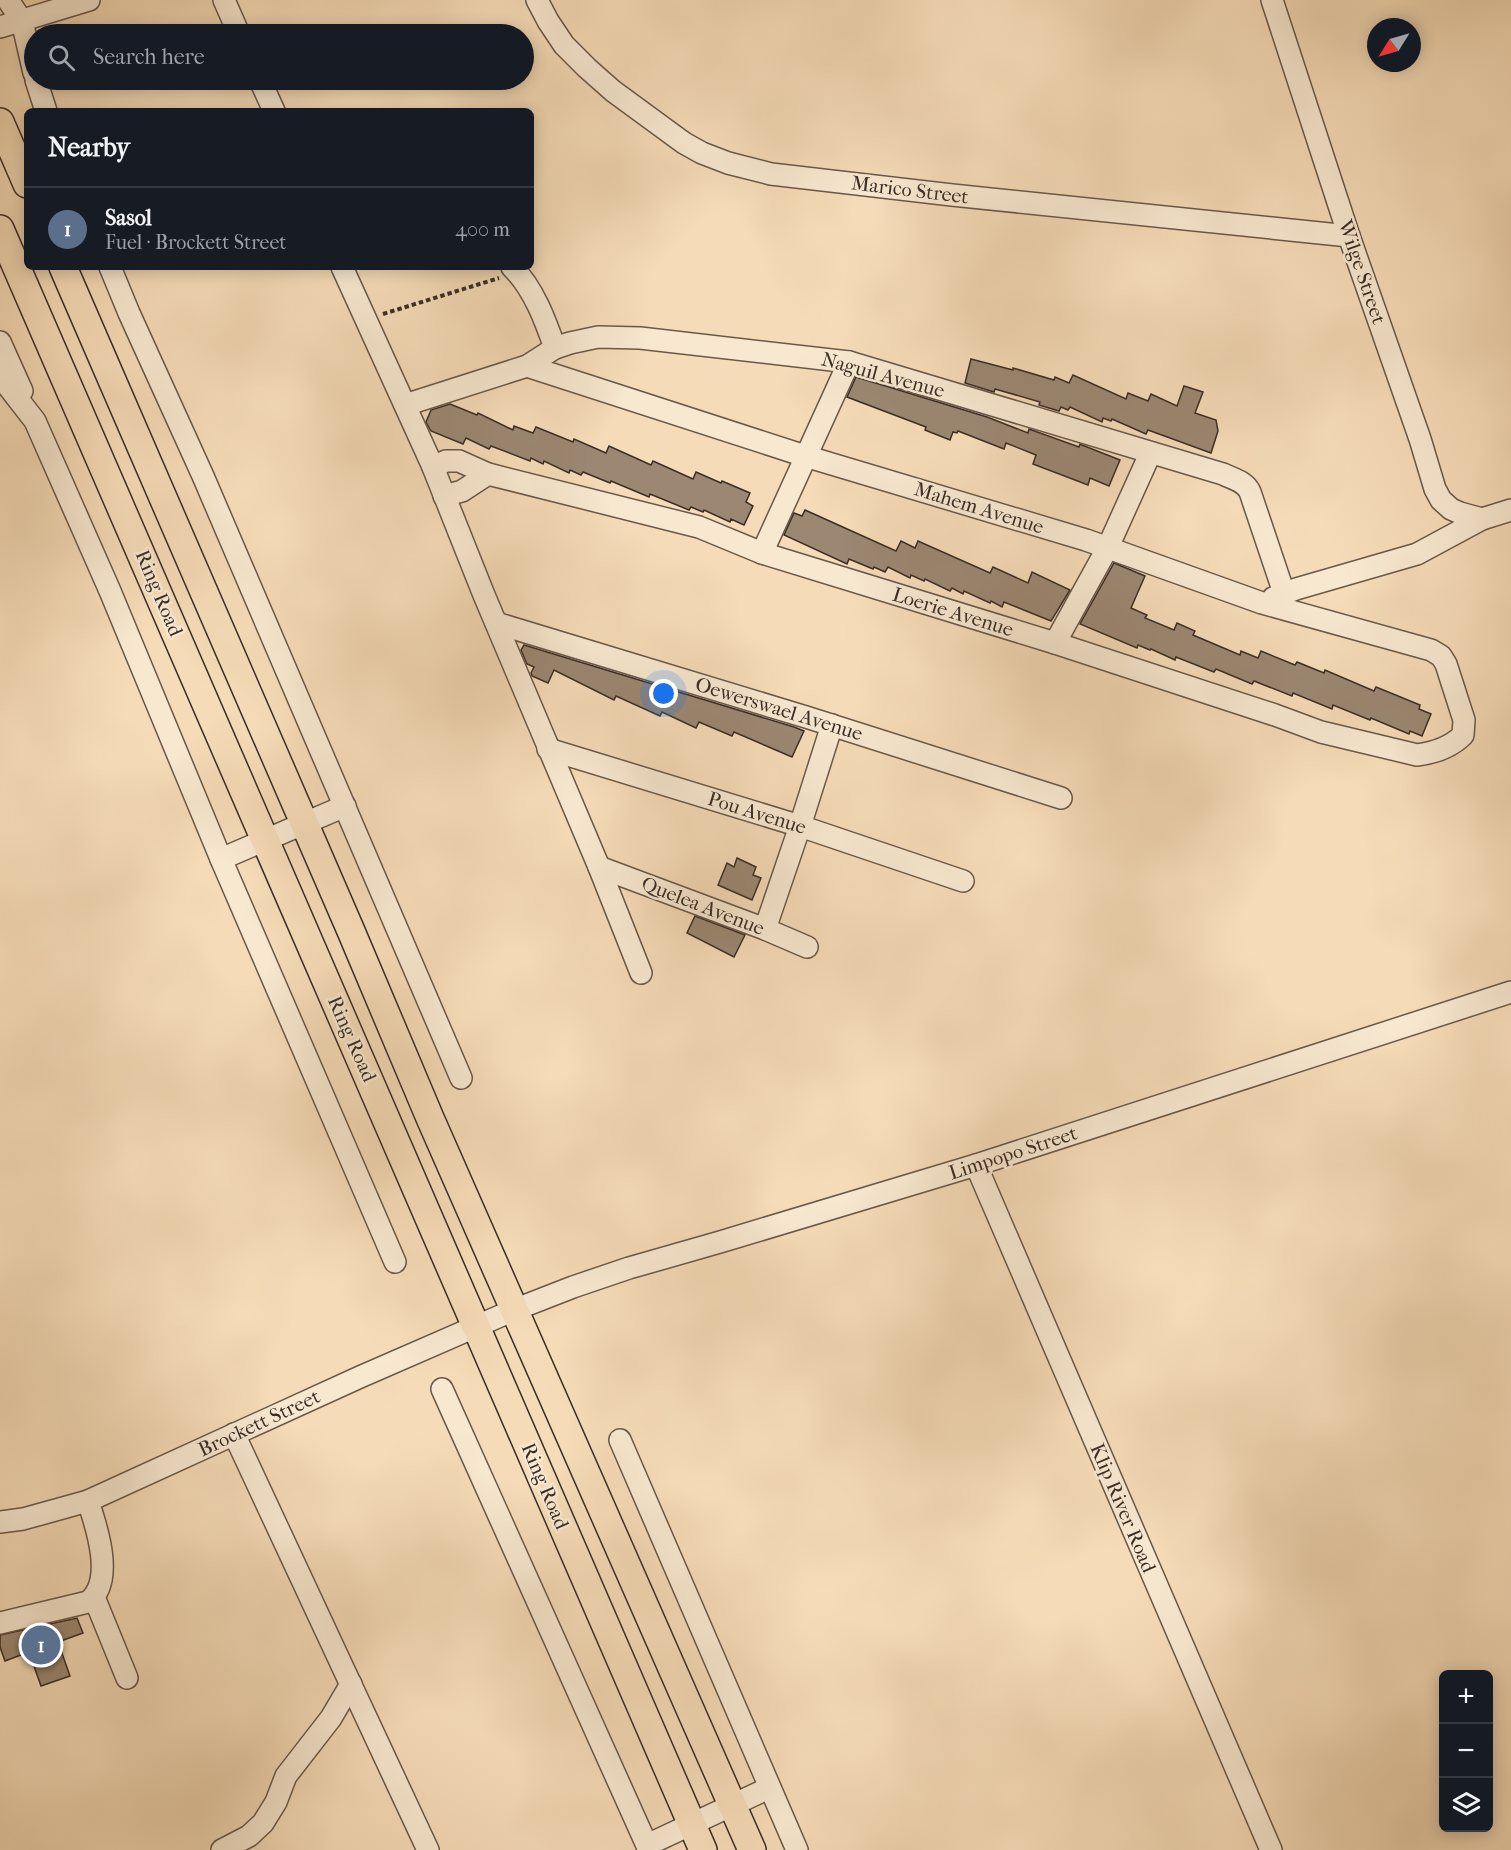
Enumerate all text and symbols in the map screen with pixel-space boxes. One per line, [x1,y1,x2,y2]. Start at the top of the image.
north arrow [1367,18,1421,72]
search box [24,24,534,90]
icon: search [45,41,78,74]
text: Search here [93,44,205,70]
text: Nearby [48,132,130,163]
street label: Marico Street [850,171,970,209]
text: Sasol [105,205,152,231]
street label: Wilge Street [1333,216,1391,327]
text: 1 [64,218,71,241]
text: 400 m [455,218,510,241]
text: Fuel · Brockett Street [105,231,286,254]
street label: Naguil Avenue [819,348,947,403]
street label: Mahem Avenue [912,477,1047,539]
street label: Ring Road [131,546,188,641]
street label: Loerie Avenue [890,583,1016,641]
street label: Oewerswael Avenue [692,673,866,745]
your location [649,679,678,708]
street label: Pou Avenue [705,787,809,839]
street label: Quelea Avenue [638,872,768,940]
street label: Ring Road [323,993,382,1086]
street label: Limpopo Street [946,1121,1080,1185]
street label: Brockett Street [195,1385,323,1461]
street label: Ring Road [517,1439,574,1534]
street label: Klip River Road [1085,1440,1161,1577]
pin: 1 [22,1622,60,1668]
map controls [1439,1670,1493,1832]
button: + [1439,1670,1493,1724]
button: − [1439,1724,1493,1778]
button: layers [1439,1778,1493,1832]

